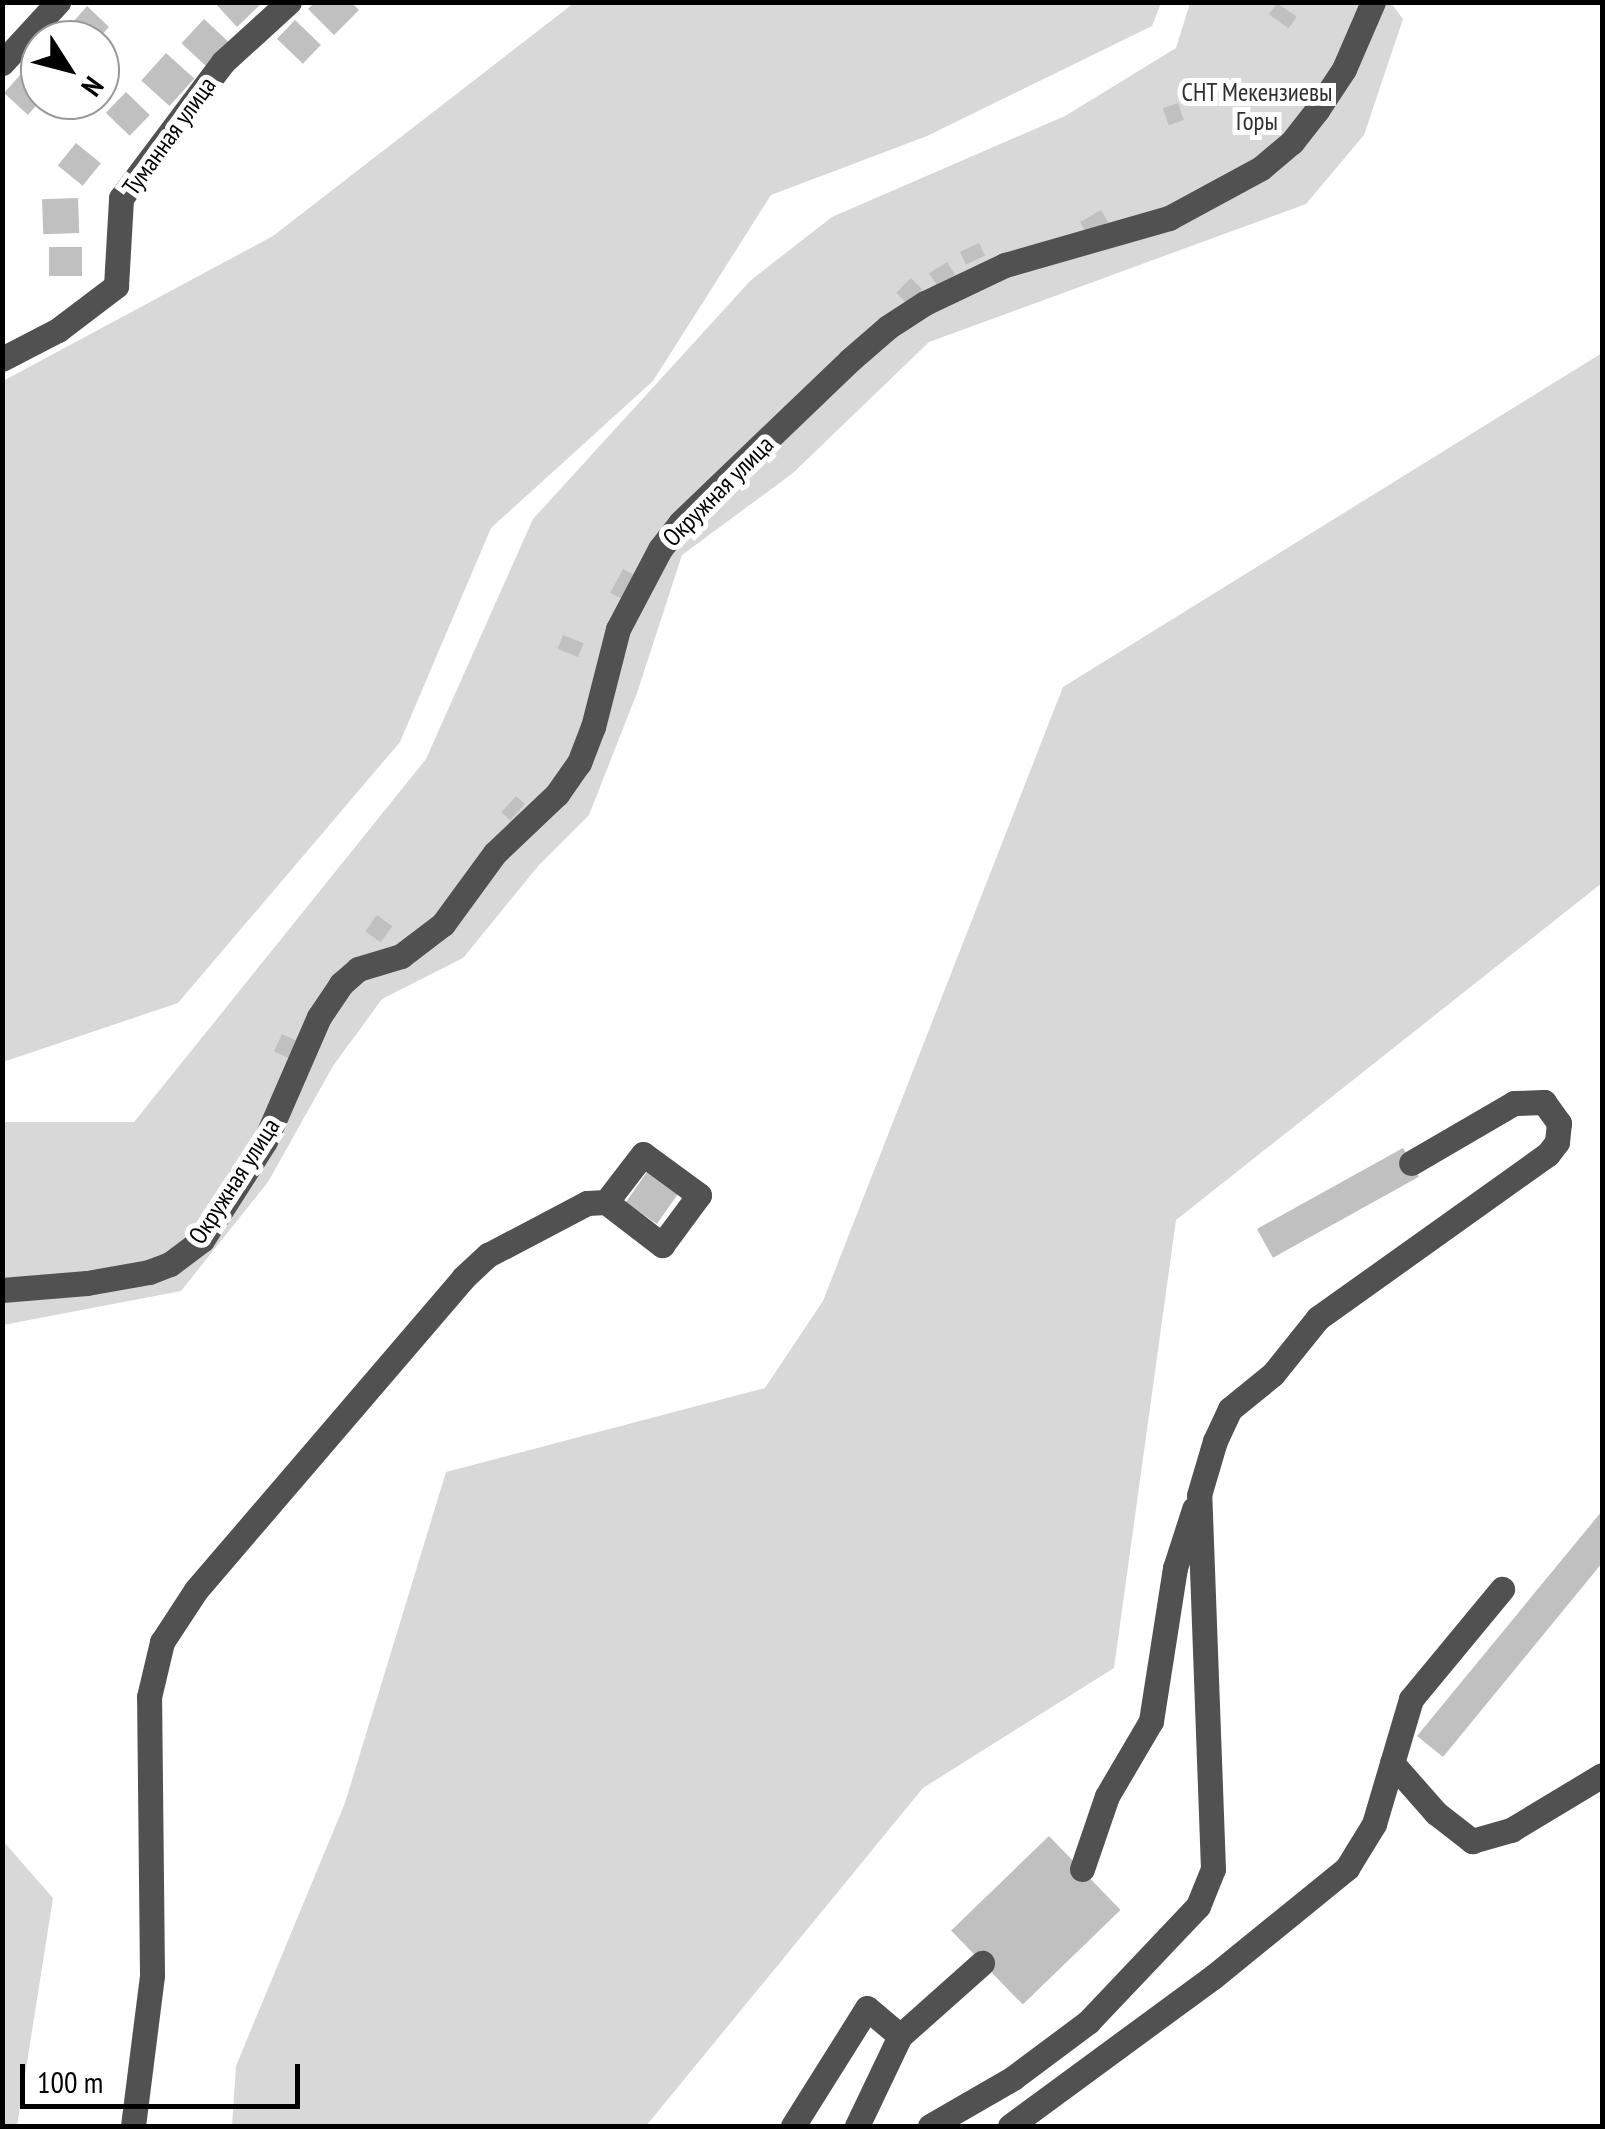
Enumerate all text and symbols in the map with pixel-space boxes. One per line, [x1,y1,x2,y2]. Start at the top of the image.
north arrow [20,20,120,120]
text: N [74,70,112,104]
street label: Туманная улица [116,71,222,201]
park label: СНТ Мекензиевы Горы [1181,78,1333,137]
street label: Окружная улица [656,429,780,553]
street label: Окружная улица [182,1112,286,1250]
scale bar [25,2044,305,2106]
text: 100 m [37,2062,103,2101]

